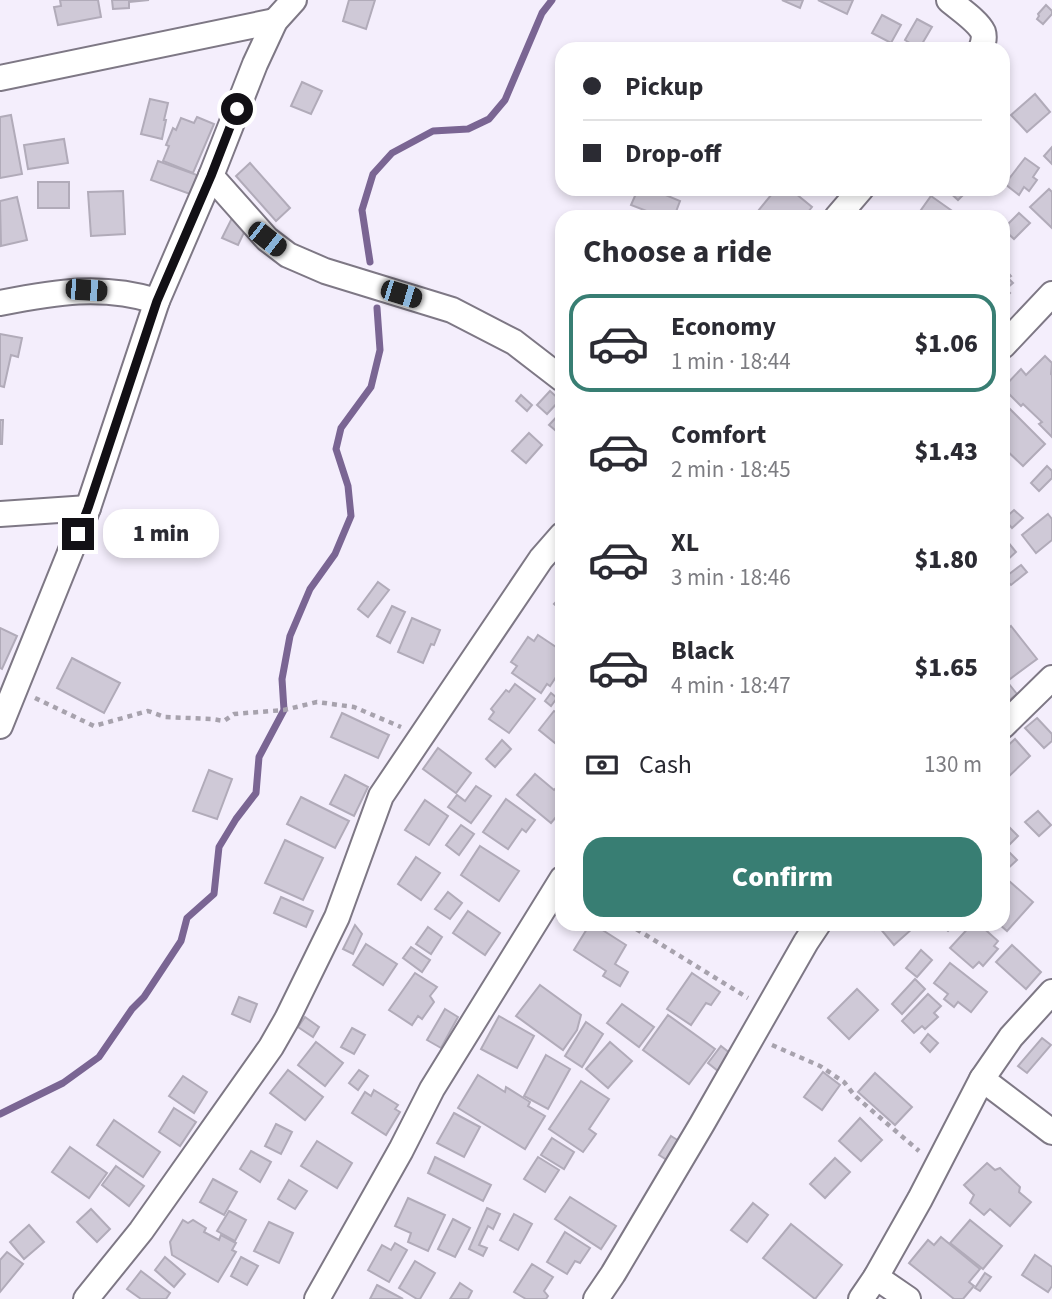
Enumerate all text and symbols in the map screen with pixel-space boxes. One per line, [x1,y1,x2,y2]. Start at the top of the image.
text: Pickup [625,68,703,105]
route start [221,93,253,125]
text: Drop-off [625,135,721,172]
car [244,218,291,260]
text: Choose a ride [583,229,772,275]
car [65,278,108,302]
car [378,278,425,310]
text: Economy [671,308,776,345]
icon: car [587,312,650,375]
text: $1.06 [914,325,978,362]
text: 1 min · 18:44 [671,345,791,378]
text: Comfort [671,416,766,453]
icon: car [587,420,650,483]
text: $1.43 [914,433,978,470]
text: 2 min · 18:45 [671,453,791,486]
callout: 1 min [102,510,218,558]
text: 1 min [133,517,189,550]
route end [62,518,94,550]
text: XL [671,524,699,561]
icon: car [587,528,650,591]
text: $1.80 [914,541,978,578]
text: 3 min · 18:46 [671,561,791,594]
text: Black [671,632,734,669]
icon: car [587,636,650,699]
text: $1.65 [914,649,978,686]
text: 4 min · 18:47 [671,669,791,702]
icon: cash [583,746,621,784]
text: Cash [639,746,692,783]
text: 130 m [924,748,982,781]
button: Confirm [583,837,982,917]

